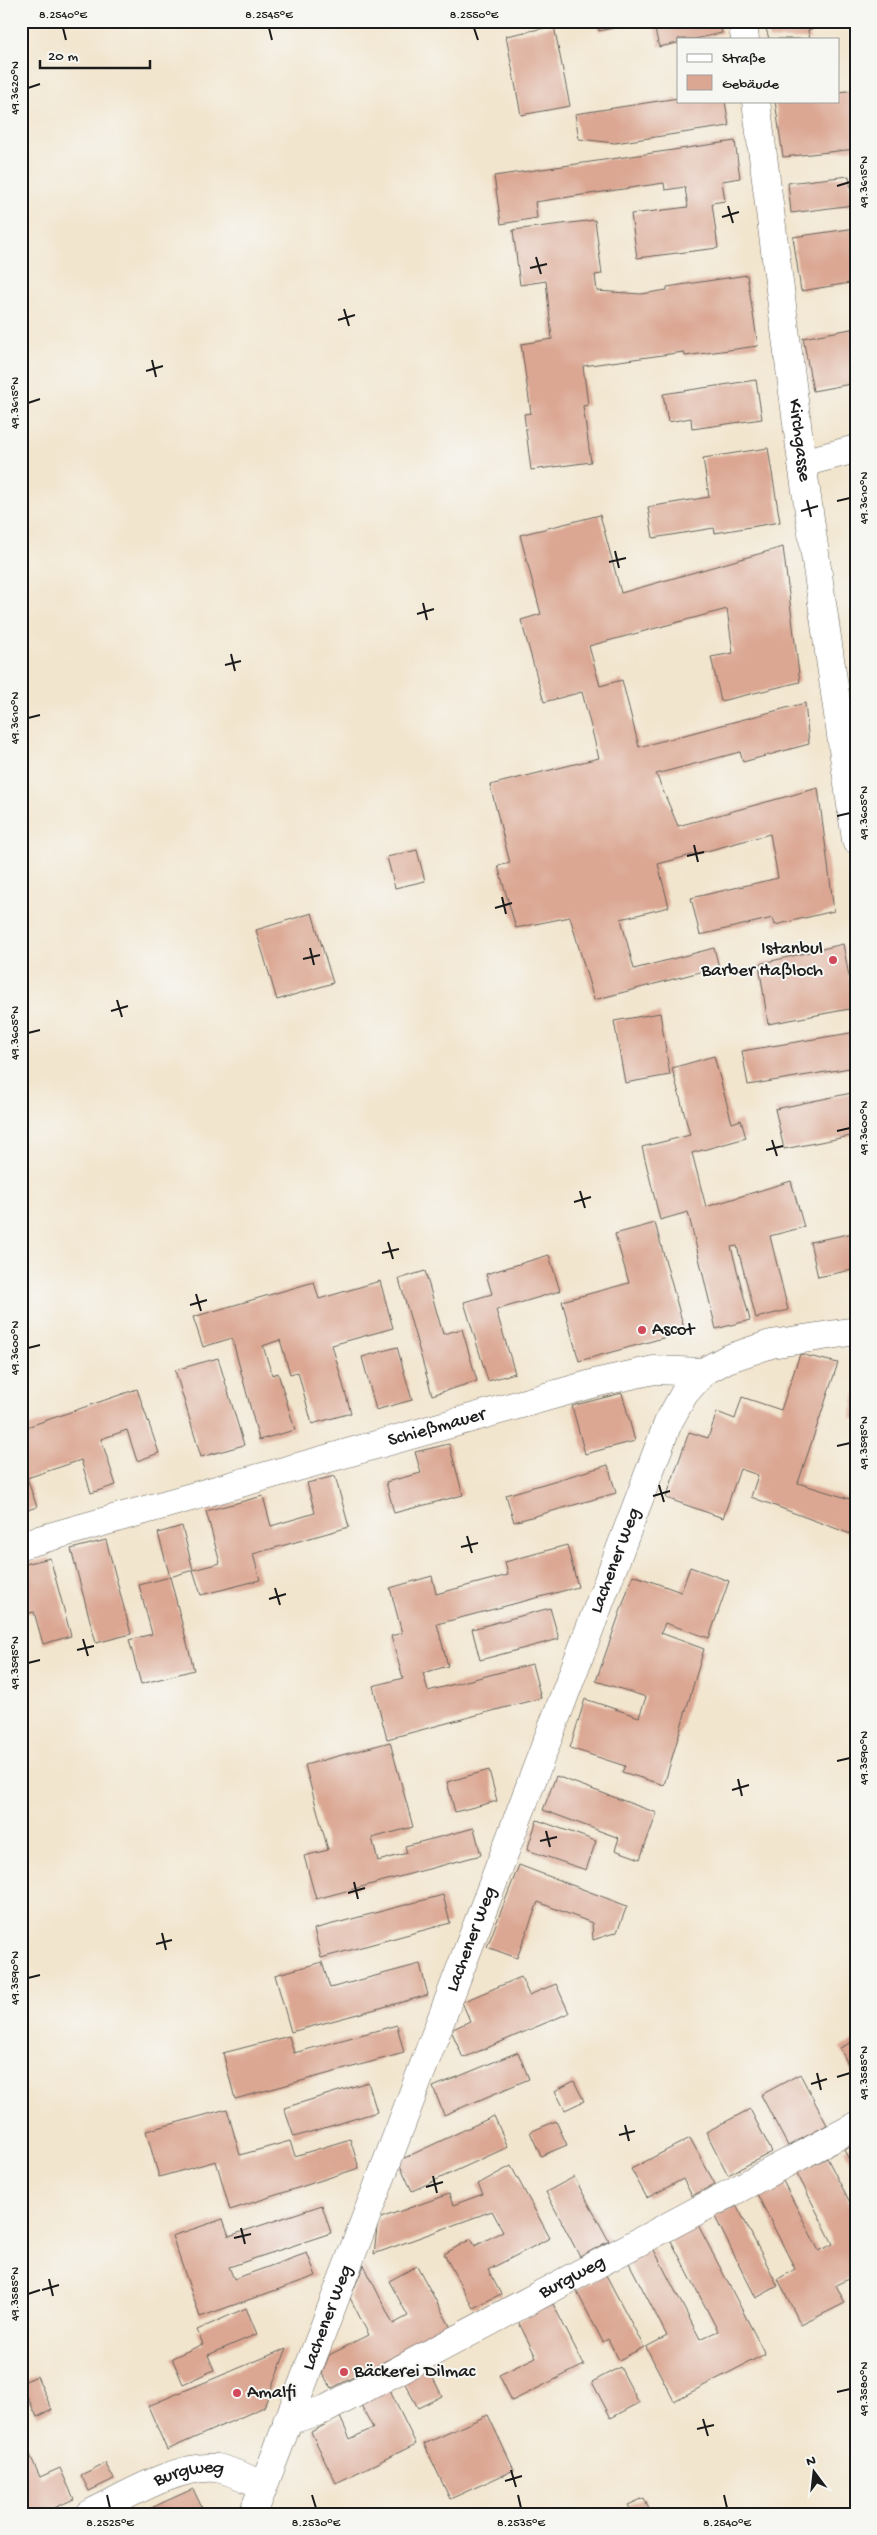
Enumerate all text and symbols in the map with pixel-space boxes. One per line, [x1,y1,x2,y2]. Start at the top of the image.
text: 8.2540°E [39,9,87,23]
text: 8.2545°E [245,9,293,23]
text: 8.2550°E [450,9,499,23]
scale bar [40,38,150,70]
legend [677,38,840,102]
text: 20 m [48,48,78,66]
text: Straße [722,50,766,68]
text: 49.3620°N [9,61,23,115]
text: Gebäude [722,76,779,94]
text: 49.3615°N [858,156,872,208]
text: 49.3615°N [9,377,23,429]
street label: Kirchgasse [782,398,816,483]
text: 49.3610°N [858,472,872,524]
text: 49.3610°N [9,692,23,744]
text: 49.3605°N [858,786,872,840]
place label: Istanbul Barber Haßloch [700,938,823,983]
marker: Istanbul Barber Haßloch [827,954,839,966]
text: 49.3605°N [9,1006,23,1060]
text: 49.3600°N [858,1101,872,1155]
place label: Ascot [652,1319,697,1342]
text: 49.3600°N [9,1321,23,1375]
marker: Ascot [636,1324,648,1336]
street label: Schießmauer [385,1402,490,1452]
text: 49.3595°N [858,1416,872,1470]
street label: Lachener Weg [585,1505,646,1617]
text: 49.3595°N [9,1636,23,1690]
text: 49.3590°N [858,1731,872,1785]
street label: Lachener Weg [441,1883,502,1995]
text: 49.3590°N [9,1951,23,2005]
text: 49.3585°N [858,2046,872,2100]
street label: Burgweg [534,2250,609,2305]
street label: Lachener Weg [297,2262,358,2374]
text: 49.3585°N [9,2267,23,2321]
place label: Bäckerei Dilmac [353,2361,476,2384]
text: 49.3580°N [858,2362,872,2416]
marker: Bäckerei Dilmac [338,2366,350,2378]
place label: Amalfi [247,2382,296,2405]
marker: Amalfi [231,2387,243,2399]
north arrow [790,2448,840,2498]
text: N [805,2452,818,2471]
street label: Burgweg [150,2456,226,2493]
text: 8.2525°E [86,2517,134,2531]
text: 8.2530°E [292,2517,341,2531]
text: 8.2535°E [497,2517,546,2531]
text: 8.2540°E [703,2517,751,2531]

